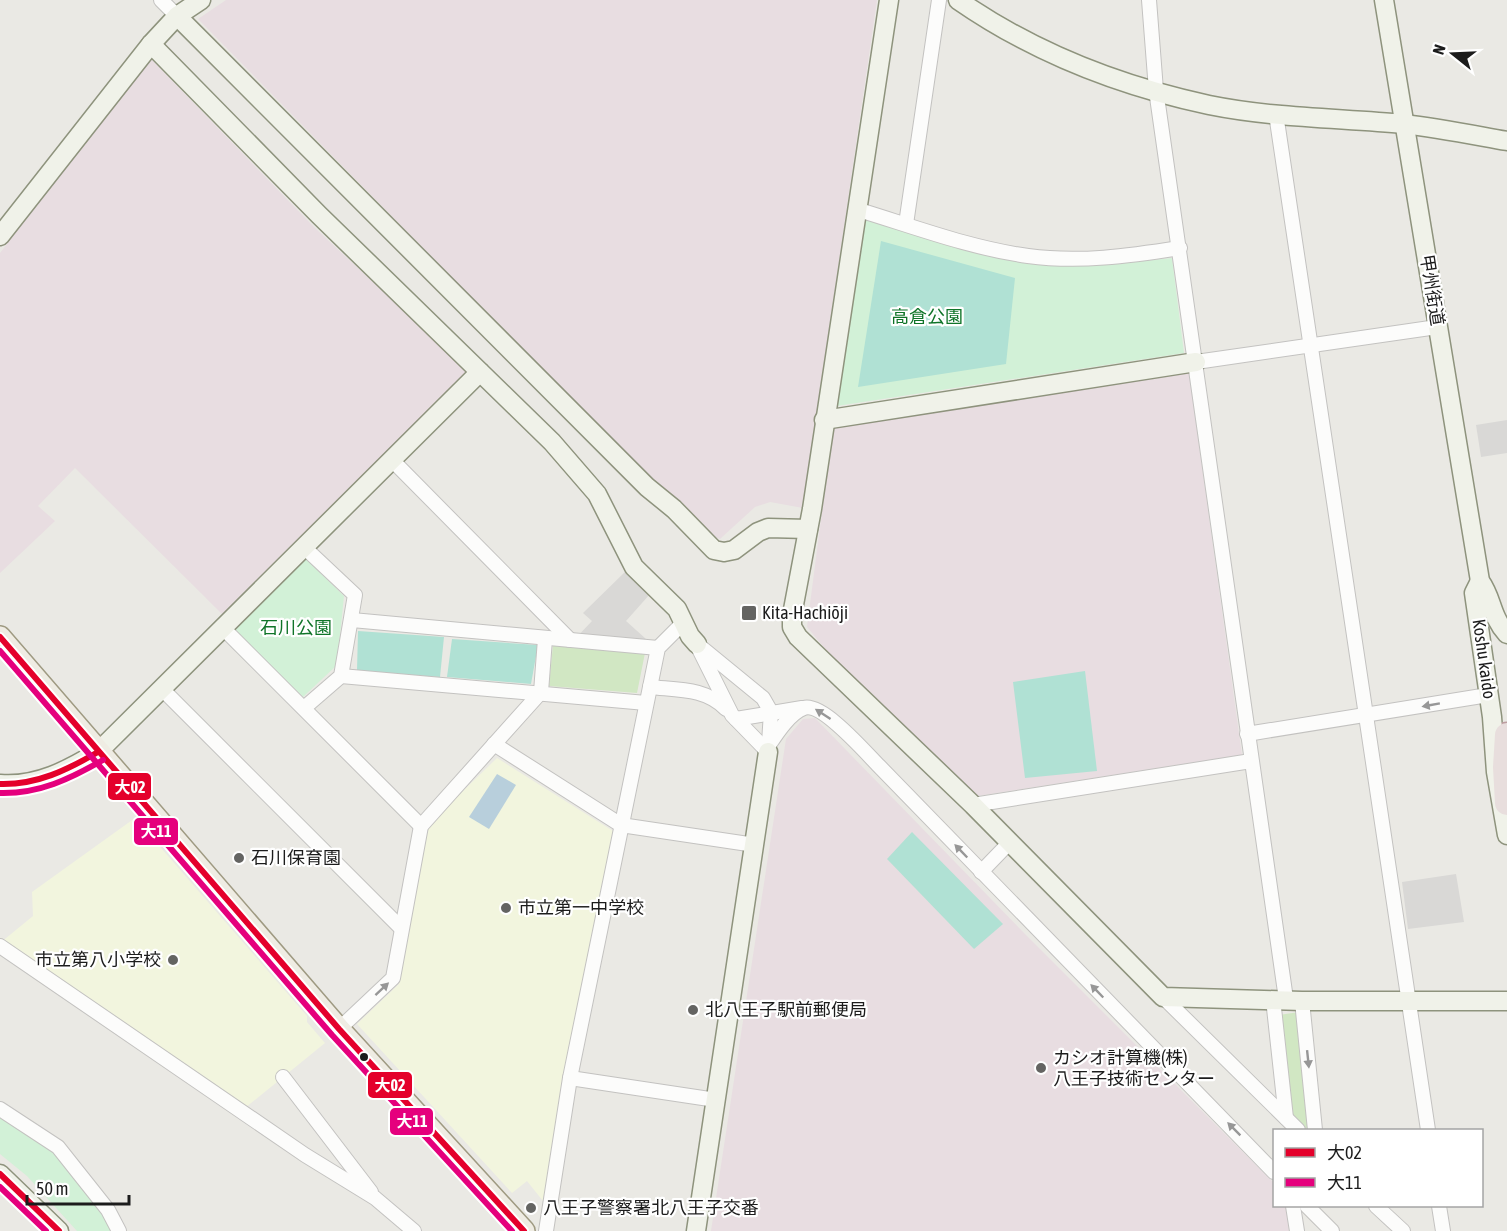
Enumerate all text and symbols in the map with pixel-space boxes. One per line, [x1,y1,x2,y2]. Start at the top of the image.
north arrow [1423,24,1483,84]
text: N [1429,42,1449,57]
street label: 甲州街道 [1416,253,1448,327]
park label: 高倉公園 [891,306,963,327]
place label: Kita-Hachiōji [762,602,848,623]
marker: Kita-Hachiōji [740,604,758,622]
park label: 石川公園 [260,617,332,638]
street label: Koshu kaido [1468,618,1501,700]
one-way arrow [1421,701,1440,710]
one-way arrow [814,709,831,720]
line badge: 大02 [107,772,152,801]
text: 大02 [114,778,146,796]
line badge: 大11 [133,817,179,846]
text: 大11 [140,822,172,840]
one-way arrow [955,844,968,859]
place label: 石川保育園 [251,847,341,868]
marker: 石川保育園 [232,851,246,865]
place label: 市立第一中学校 [518,897,644,918]
marker: 市立第一中学校 [499,901,513,915]
place label: 市立第八小学校 [35,949,161,970]
marker: 市立第八小学校 [166,953,180,967]
one-way arrow [374,982,389,996]
one-way arrow [1091,984,1105,998]
place label: 北八王子駅前郵便局 [705,999,867,1020]
marker: 北八王子駅前郵便局 [686,1003,700,1017]
place label: カシオ計算機(株) 八王子技術センター [1053,1047,1215,1089]
one-way arrow [1303,1049,1313,1068]
unlabelled marker [358,1051,370,1063]
marker: カシオ計算機(株) 八王子技術センター [1034,1061,1048,1075]
line badge: 大02 [367,1071,413,1099]
text: 大02 [374,1076,406,1094]
line badge: 大11 [389,1107,434,1136]
text: 大11 [396,1112,428,1130]
one-way arrow [1227,1122,1242,1136]
legend [1273,1129,1483,1207]
text: 大02 [1327,1142,1362,1163]
scale bar [27,1168,129,1206]
text: 大11 [1327,1172,1362,1193]
text: 50 m [36,1178,68,1199]
place label: 八王子警察署北八王子交番 [543,1197,759,1218]
marker: 八王子警察署北八王子交番 [524,1201,538,1215]

